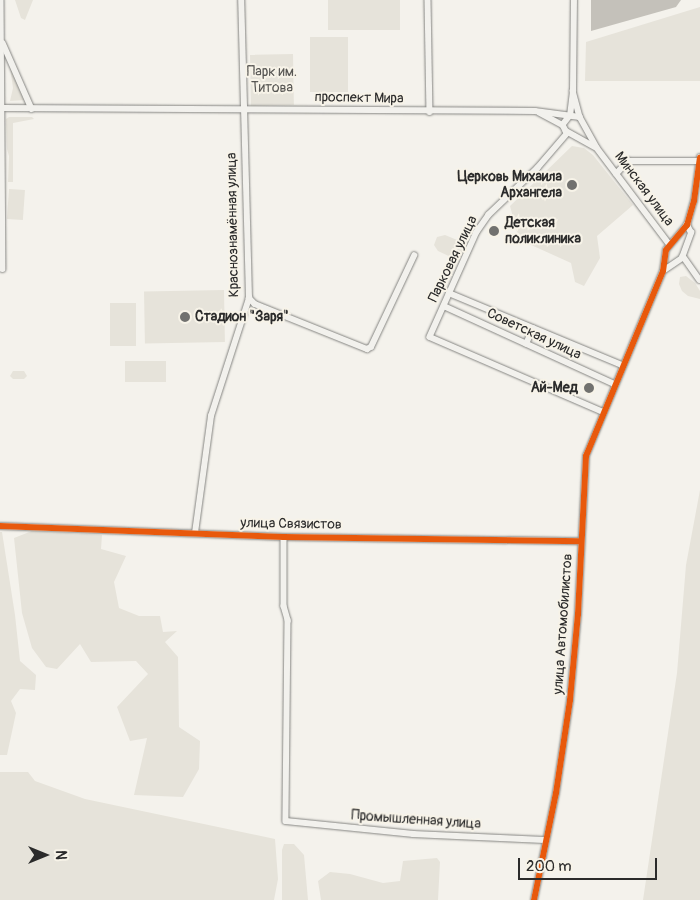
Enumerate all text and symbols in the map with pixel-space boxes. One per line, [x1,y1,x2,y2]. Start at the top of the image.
park label: Парк им. Титова [247,64,297,96]
street label: проспект Мира [314,89,404,107]
street label: Минская улица [611,149,677,229]
street label: Краснознамённая улица [223,152,243,298]
place label: Церковь Михаила Архангела [458,169,562,202]
marker: Церковь Михаила Архангела [566,179,578,191]
street label: Парковая улица [425,213,481,305]
place label: Детская поликлиника [505,215,581,248]
marker: Детская поликлиника [487,224,501,238]
street label: Советская улица [484,305,584,363]
place label: Стадион "Заря" [195,309,289,325]
marker: Стадион "Заря" [179,311,191,323]
place label: Ай-Мед [531,380,578,396]
marker: Ай-Мед [582,381,596,395]
street label: улица Связистов [240,515,342,533]
street label: улица Автомобилистов [550,553,576,695]
street label: Промышленная улица [351,807,481,833]
north arrow [20,830,70,880]
scale bar [520,848,659,880]
text: N [52,850,69,860]
text: 200 m [526,857,571,876]

